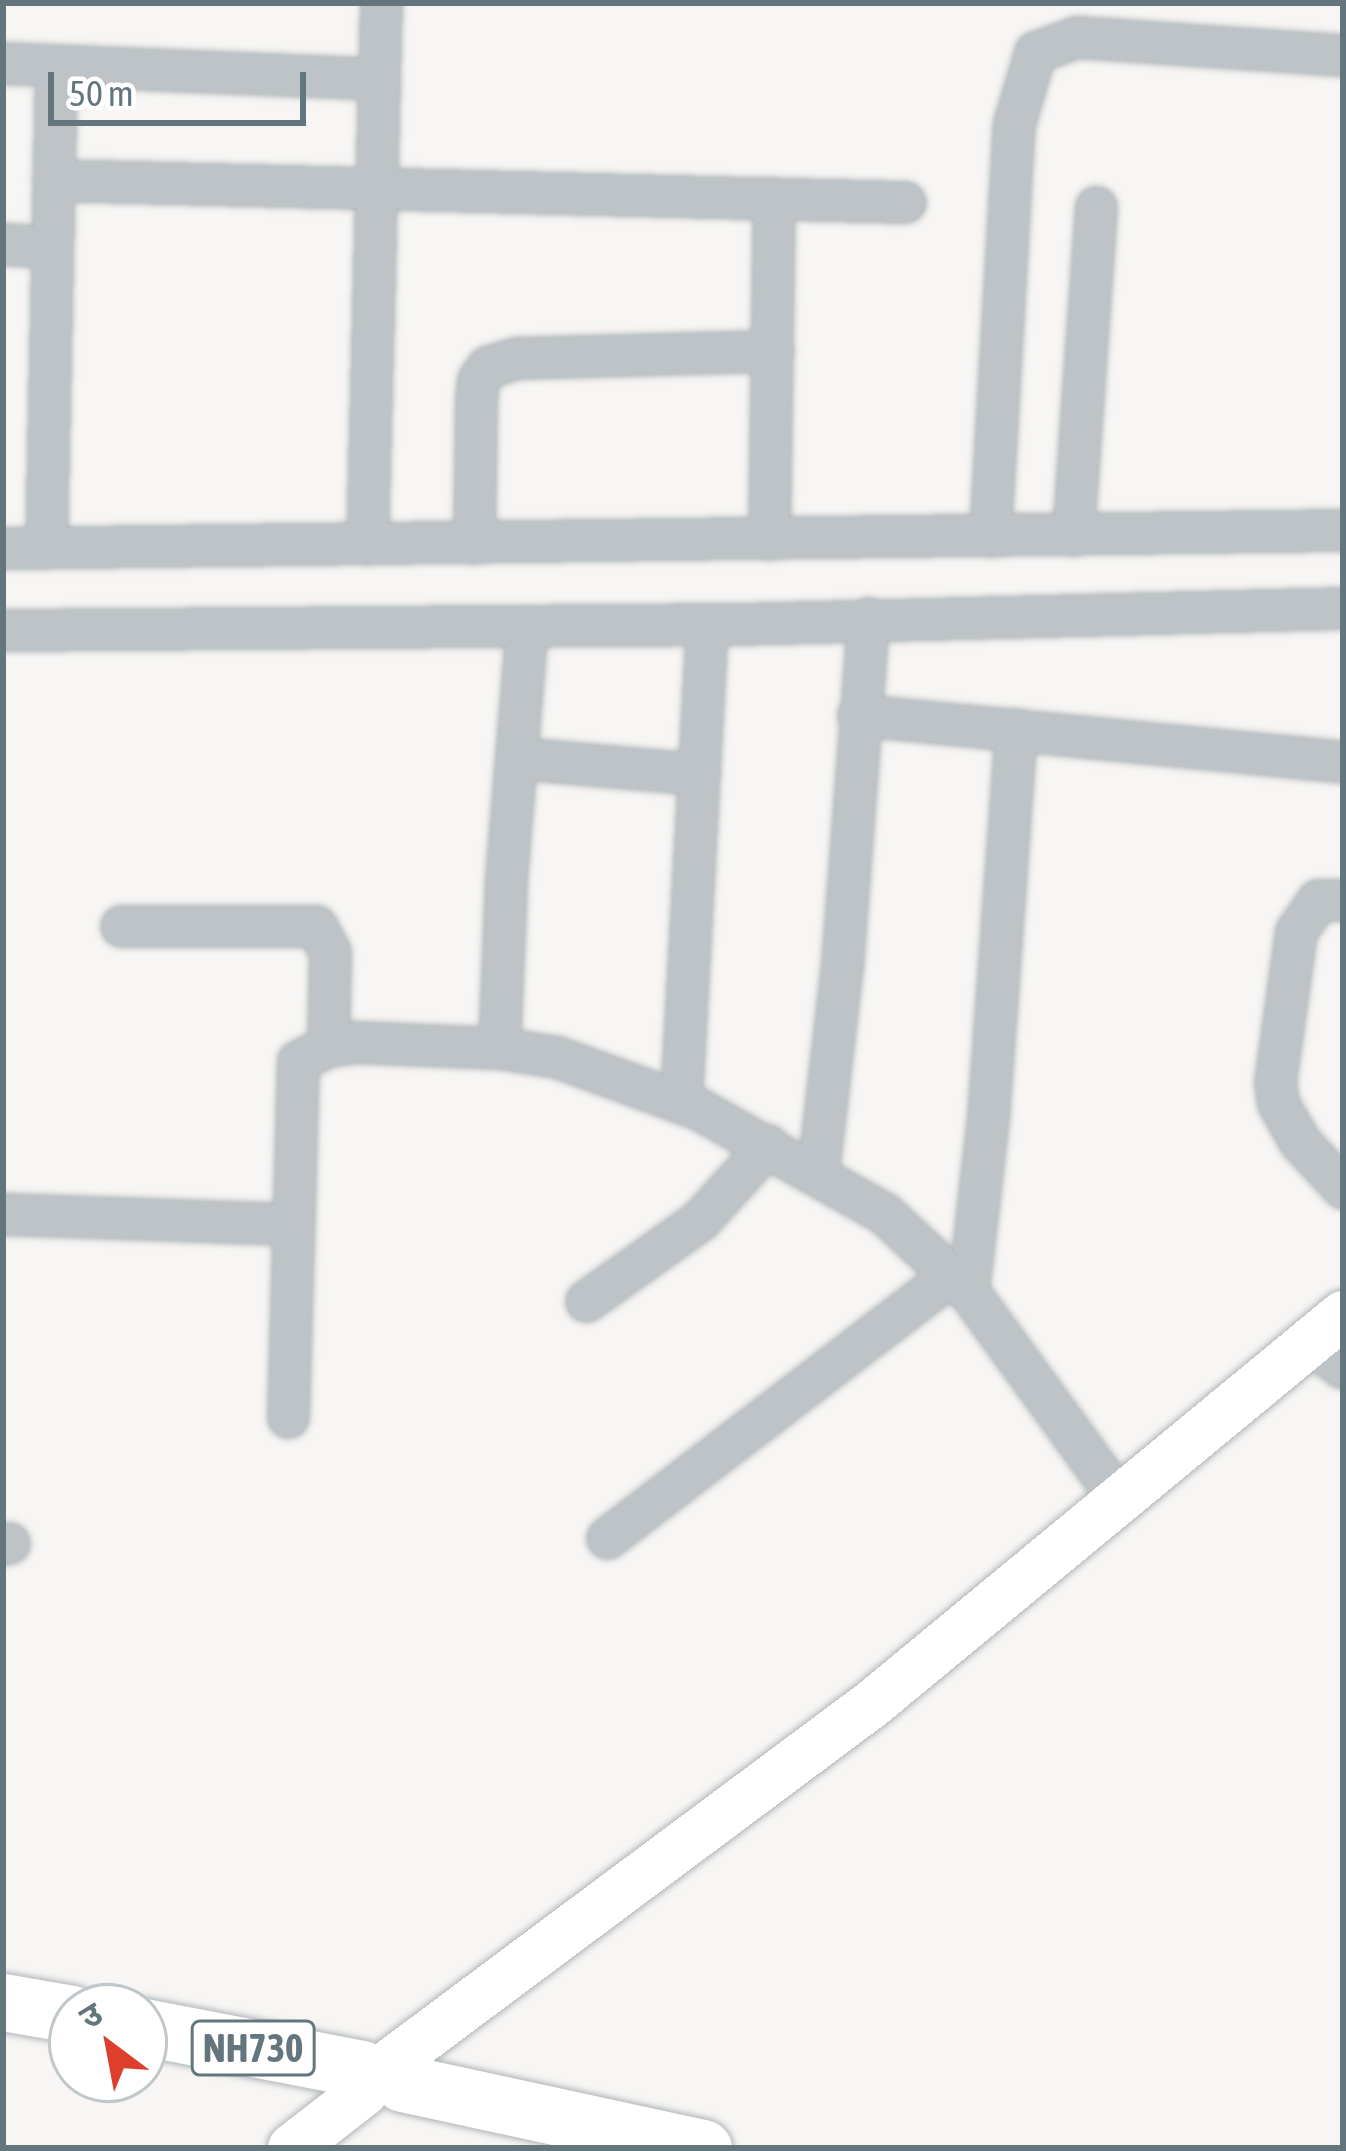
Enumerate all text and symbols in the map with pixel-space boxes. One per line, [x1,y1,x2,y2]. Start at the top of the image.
scale bar [54,48,312,122]
text: 50 m [69,72,134,114]
north arrow [48,1983,168,2103]
text: उ [72,1994,109,2036]
road number: NH730 [190,2015,316,2081]

